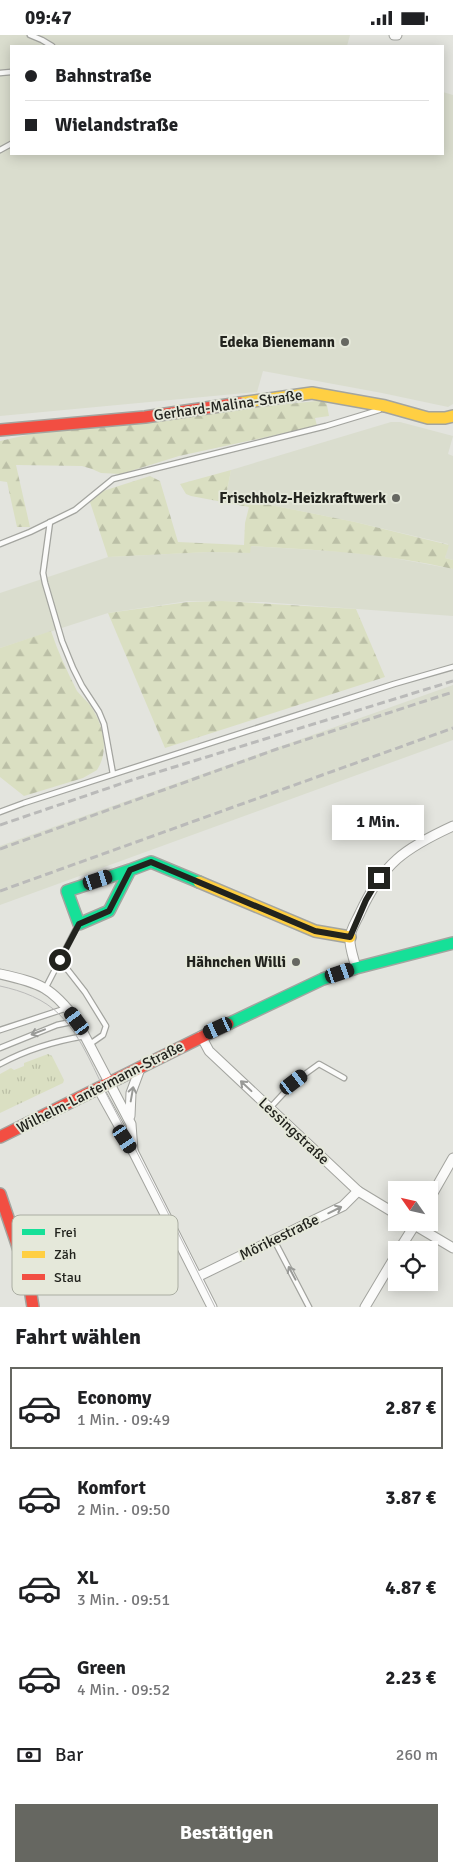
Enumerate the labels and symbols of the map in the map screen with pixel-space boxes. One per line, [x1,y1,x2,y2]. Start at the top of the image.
place label: Edeka Bienemann [219,333,335,351]
marker: Edeka Bienemann [339,336,351,348]
street label: Gerhard-Malina-Straße [153,386,303,424]
place label: Frischholz-Heizkraftwerk [219,489,386,507]
marker: Frischholz-Heizkraftwerk [390,492,402,504]
callout: 1 Min. [333,805,425,841]
route end [368,867,390,889]
car [81,868,114,892]
route start [49,949,71,971]
place label: Hähnchen Willi [186,953,286,971]
marker: Hähnchen Willi [290,956,302,968]
car [323,961,356,985]
car [62,1004,91,1038]
car [201,1015,234,1041]
one-way arrow [31,1028,46,1037]
street label: Wilhelm-Lantermann-Straße [14,1037,186,1137]
car [277,1067,310,1097]
one-way arrow [239,1080,252,1092]
one-way arrow [127,1086,137,1102]
street label: Lessingstraße [255,1094,333,1168]
car [110,1122,139,1156]
north arrow [388,1181,438,1231]
one-way arrow [327,1204,342,1214]
street label: Mörikestraße [236,1210,322,1264]
legend [12,1215,178,1295]
text: Frei [54,1224,77,1241]
text: Zäh [54,1246,76,1263]
one-way arrow [287,1266,297,1281]
text: Stau [54,1269,81,1286]

